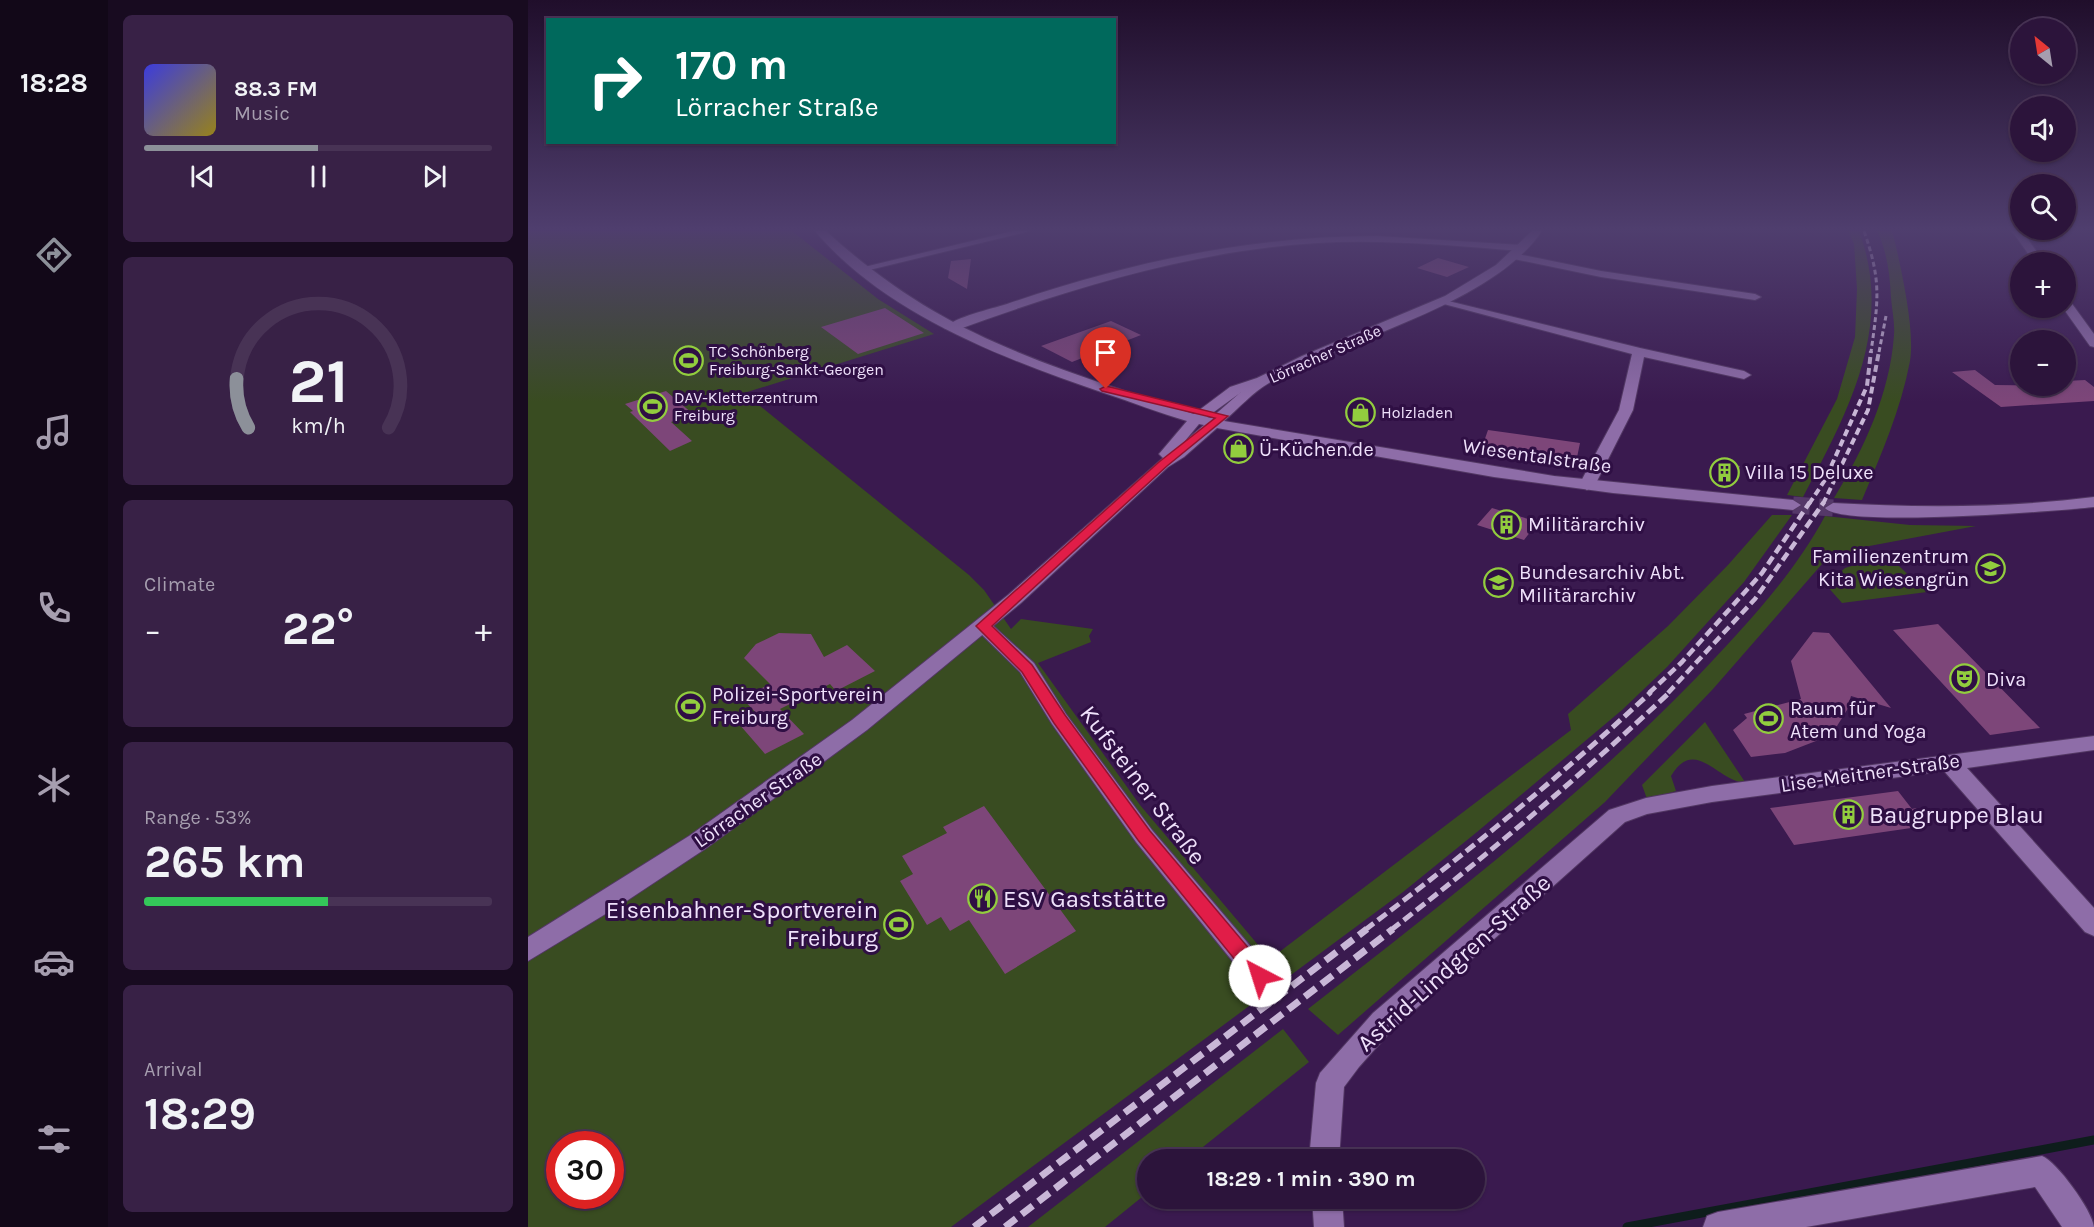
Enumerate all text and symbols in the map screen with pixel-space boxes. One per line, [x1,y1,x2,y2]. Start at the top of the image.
north arrow [2010,18,2076,84]
map controls [2010,18,2076,396]
text: 170 m [675,40,788,90]
icon: right [576,42,654,120]
text: 18:28 [20,67,88,99]
text: 88.3 FM [234,76,318,102]
text: Lörracher Straße [675,91,879,123]
button: sound [2010,96,2076,162]
text: Music [234,102,290,125]
icon: previous [186,160,219,193]
icon: pause [302,160,335,193]
icon: next [418,160,451,193]
button: search [2010,174,2076,240]
icon: directions [33,234,75,276]
button: + [2010,252,2076,318]
street label: Lörracher Straße [1266,321,1384,387]
pin [1080,327,1131,389]
button: − [2010,330,2076,396]
icon: arrive [1089,336,1122,369]
place label: TC Schönberg Freiburg-Sankt-Georgen [709,342,884,379]
sports icon: TC Schönberg Freiburg-Sankt-Georgen [672,344,704,376]
text: 21 [288,345,348,418]
place label: DAV-Kletterzentrum Freiburg [674,388,818,425]
sports icon: DAV-Kletterzentrum Freiburg [637,390,669,422]
shop icon: Holzladen [1344,396,1376,428]
place label: Holzladen [1381,403,1453,422]
icon: music [33,411,75,453]
text: km/h [291,414,345,439]
shop icon: Ü-Küchen.de [1222,433,1254,465]
street label: Wiesentalstraße [1461,434,1613,478]
place label: Ü-Küchen.de [1259,438,1374,461]
building icon: Villa 15 Deluxe [1708,456,1740,488]
place label: Villa 15 Deluxe [1745,461,1874,484]
building icon: Militärarchiv [1491,508,1523,540]
place label: Militärarchiv [1528,513,1645,536]
place label: Familienzentrum Kita Wiesengrün [1812,545,1969,591]
school or university icon: Familienzentrum Kita Wiesengrün [1974,552,2006,584]
place label: Bundesarchiv Abt. Militärarchiv [1519,561,1684,607]
school or university icon: Bundesarchiv Abt. Militärarchiv [1482,567,1514,599]
text: Climate [144,573,215,596]
icon: phone [33,587,75,629]
text: 22° [282,603,354,655]
text: − [144,611,161,649]
text: + [475,611,492,649]
theatre icon: Diva [1949,663,1981,695]
place label: Diva [1986,668,2026,691]
place label: Polizei-Sportverein Freiburg [712,683,884,729]
sports icon: Polizei-Sportverein Freiburg [675,690,707,722]
place label: Raum für Atem und Yoga [1790,697,1926,743]
street label: Kufsteiner Straße [1074,700,1212,870]
sports icon: Raum für Atem und Yoga [1753,703,1785,735]
street label: Lörracher Straße [690,747,826,853]
street label: Lise-Meitner-Straße [1779,749,1961,797]
icon: climate [33,764,75,806]
building icon: Baugruppe Blau [1832,799,1864,831]
place label: Baugruppe Blau [1869,801,2044,829]
text: Range · 53% [144,806,252,829]
text: 265 km [144,836,305,888]
street label: Astrid-Lindgren-Straße [1351,869,1557,1057]
restaurant icon: ESV Gaststätte [966,883,998,915]
place label: ESV Gaststätte [1003,885,1166,913]
place label: Eisenbahner-Sportverein Freiburg [606,896,878,952]
sports icon: Eisenbahner-Sportverein Freiburg [883,908,915,940]
icon: car [33,941,75,983]
position arrow [1228,944,1292,1008]
text: Arrival [144,1058,203,1081]
text: 18:29 [144,1088,256,1140]
icon: filters [33,1118,75,1160]
speed limit sign: 30 [546,1131,624,1209]
text: 18:29 · 1 min · 390 m [1206,1166,1416,1192]

